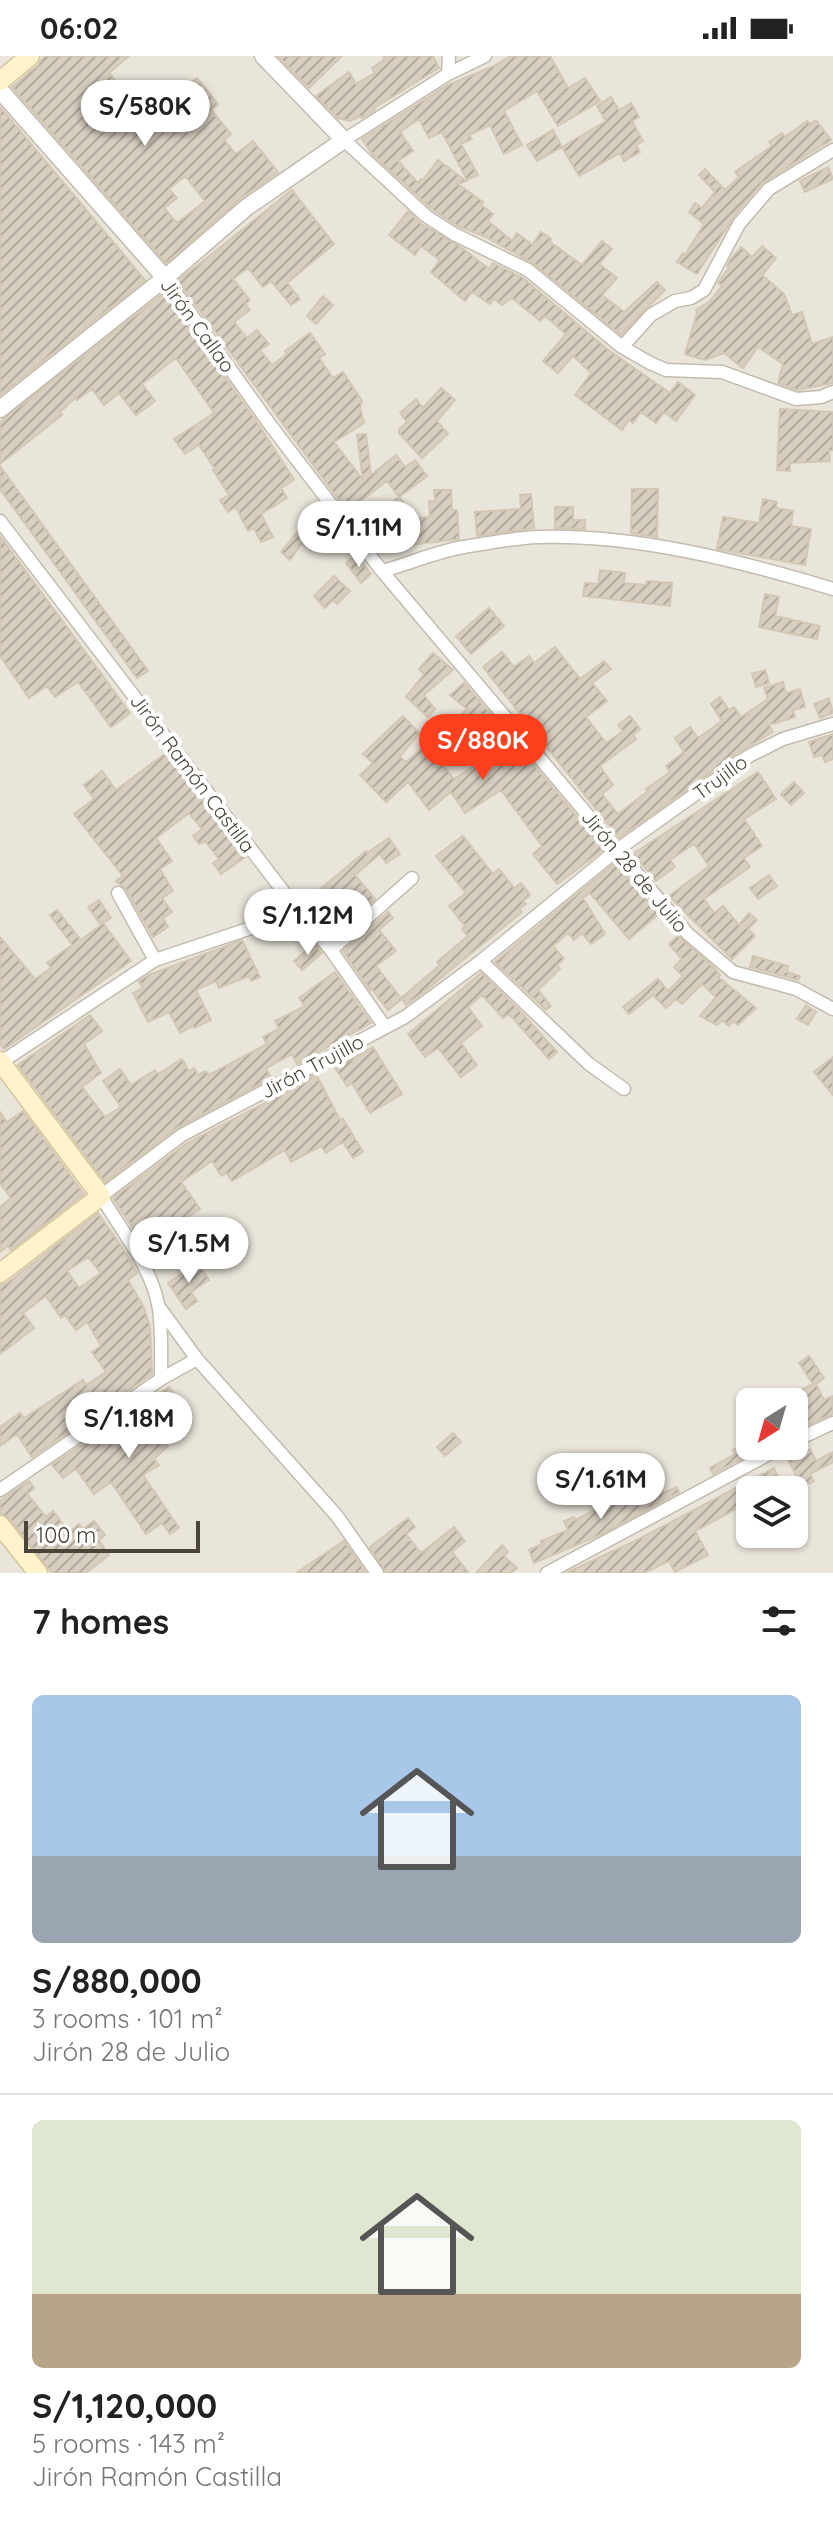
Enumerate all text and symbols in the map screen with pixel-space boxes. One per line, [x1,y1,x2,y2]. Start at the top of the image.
text: 06:02 [40,9,119,47]
pin: S/580K [80,80,210,148]
text: S/580K [99,89,191,122]
street label: Jirón Callao [155,273,241,377]
pin: S/1.11M [285,501,433,569]
text: S/1.11M [315,510,403,543]
street label: Jirón Ramón Castilla [125,689,261,857]
pin: S/880K [418,714,548,782]
text: S/880K [437,723,529,756]
street label: Trujillo [688,749,752,805]
street label: Jirón 28 de Julio [576,805,694,937]
pin: S/1.12M [234,889,382,957]
text: S/1.12M [262,898,354,931]
street label: Jirón Trujillo [256,1028,368,1104]
pin: S/1.5M [124,1217,254,1285]
text: S/1.5M [147,1226,231,1259]
north arrow [736,1388,808,1460]
map controls [736,1388,808,1548]
pin: S/1.18M [55,1392,203,1460]
text: S/1.18M [83,1401,175,1434]
pin: S/1.61M [527,1453,675,1521]
text: S/1.61M [555,1462,647,1495]
button: layers [736,1476,808,1548]
scale bar [24,1517,200,1553]
text: 100 m [36,1521,96,1549]
icon: filters [757,1599,801,1643]
text: 7 homes [32,1600,169,1643]
icon: home [345,1747,489,1891]
text: S/880,000 [32,1959,202,2002]
text: 3 rooms · 101 m² [32,2002,223,2035]
text: Jirón 28 de Julio [32,2035,230,2068]
icon: home [345,2172,489,2316]
text: S/1,120,000 [32,2384,217,2427]
text: 5 rooms · 143 m² [32,2427,225,2460]
text: Jirón Ramón Castilla [32,2460,282,2493]

